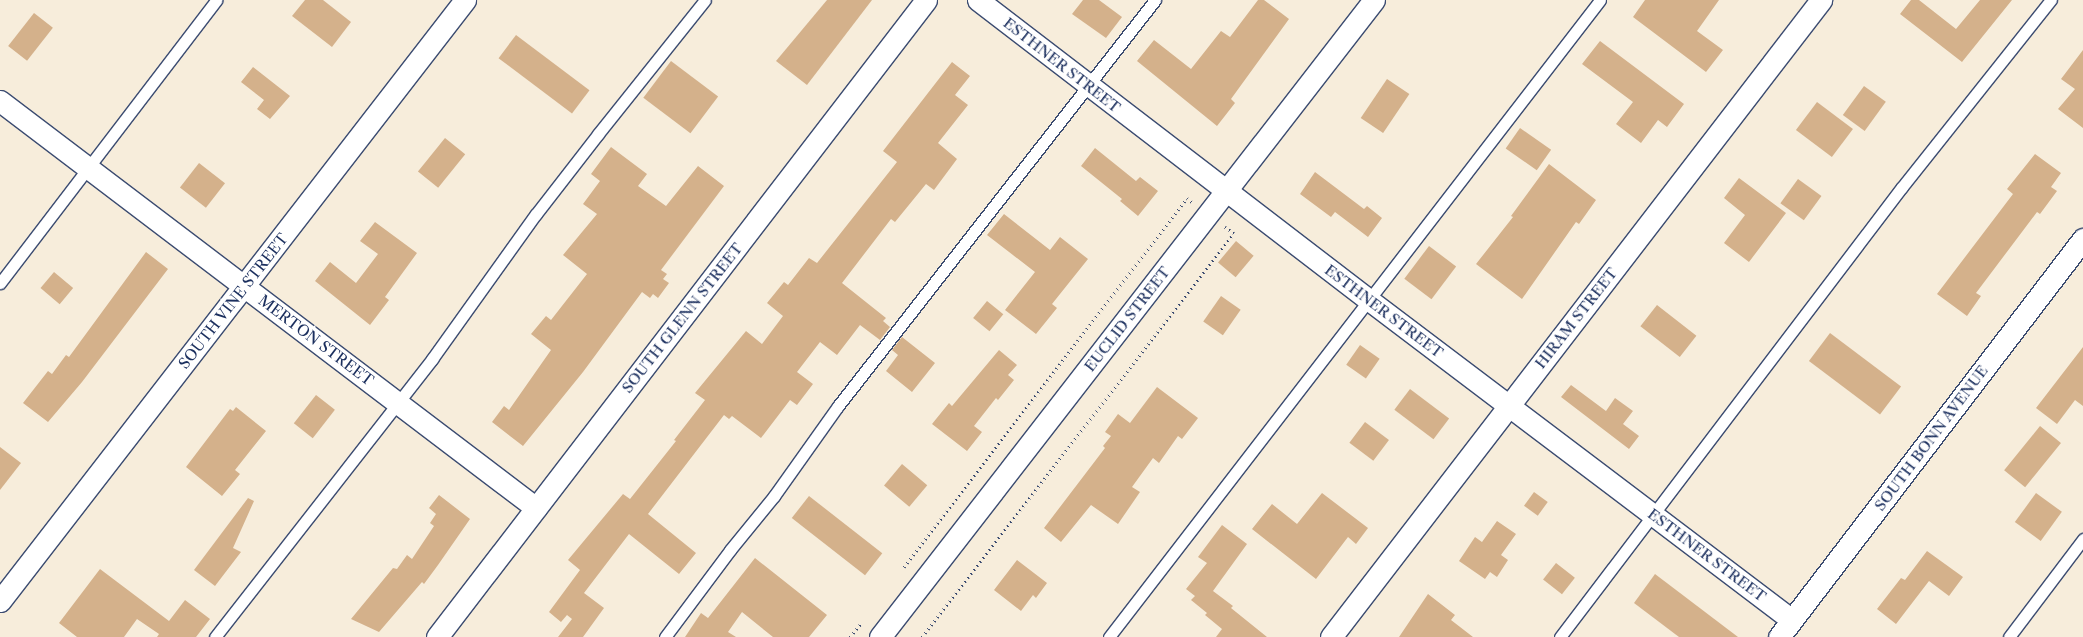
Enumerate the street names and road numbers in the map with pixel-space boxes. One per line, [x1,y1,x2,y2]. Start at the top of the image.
street label: ESTHNER STREET [1000,14,1124,116]
street label: SOUTH VINE STREET [174,230,292,372]
street label: SOUTH GLENN STREET [618,240,746,396]
street label: ESTHNER STREET [1321,260,1447,362]
street label: EUCLID STREET [1080,263,1174,375]
street label: HIRAM STREET [1531,264,1621,372]
street label: MERTON STREET [255,291,377,389]
street label: SOUTH BONN AVENUE [1870,362,1992,514]
street label: ESTHNER STREET [1644,504,1770,606]

